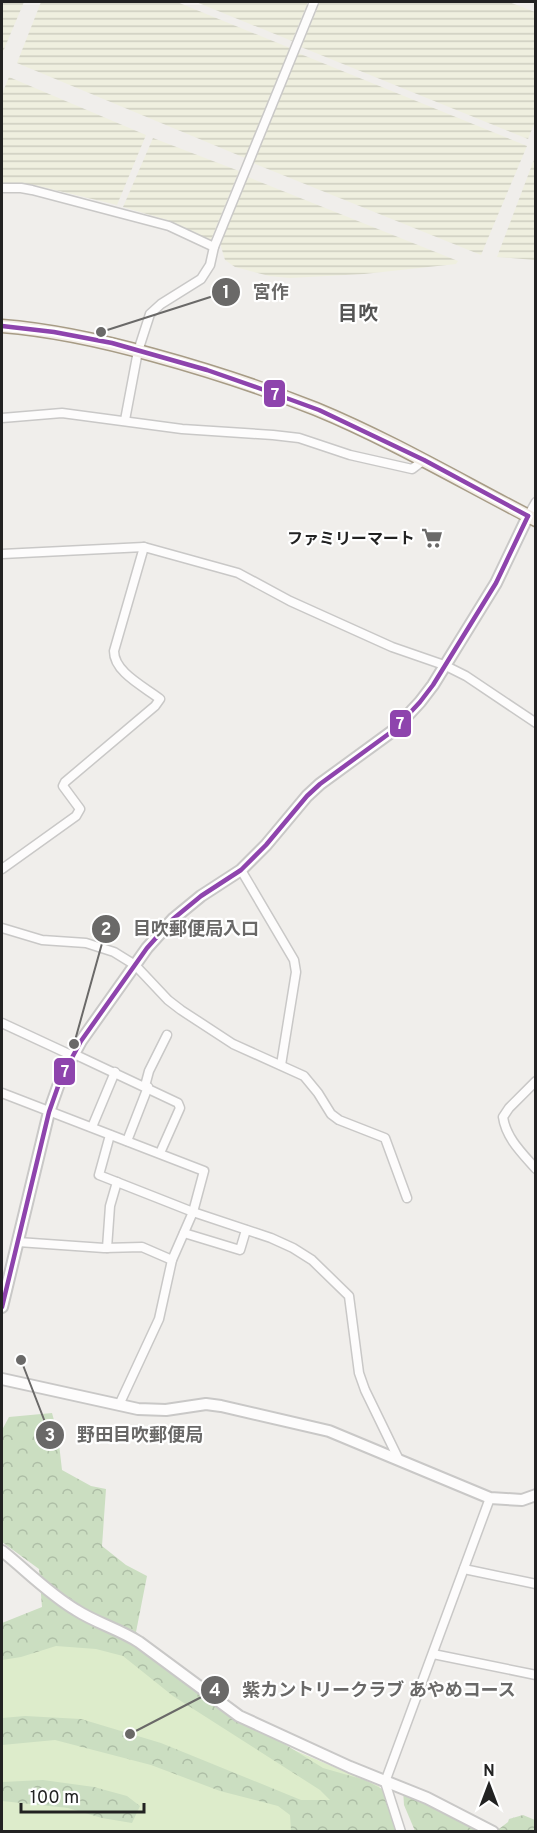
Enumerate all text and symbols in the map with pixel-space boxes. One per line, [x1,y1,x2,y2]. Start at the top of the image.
callout: 宮作 [211,274,301,310]
text: 1 [222,282,230,305]
text: 宮作 [253,282,289,305]
district label: 目吹 [338,302,378,328]
line badge: 7 [263,379,286,408]
text: 7 [271,386,279,406]
supermarket icon: ファミリーマート [420,526,444,550]
place label: ファミリーマート [287,530,415,550]
line badge: 7 [389,709,412,738]
text: 7 [396,715,404,735]
callout: 目吹郵便局入口 [91,911,271,947]
text: 2 [100,919,112,942]
text: 目吹郵便局入口 [133,919,259,942]
line badge: 7 [53,1057,76,1086]
text: 7 [61,1063,69,1083]
callout: 野田目吹郵便局 [35,1417,215,1453]
text: 3 [45,1425,55,1448]
text: 野田目吹郵便局 [77,1425,203,1448]
callout: 紫カントリークラブ あやめコース [200,1672,528,1708]
text: 4 [209,1680,221,1703]
text: 紫カントリークラブ あやめコース [242,1680,516,1703]
north arrow [459,1755,519,1815]
text: N [483,1762,495,1782]
scale bar [21,1776,144,1814]
text: 100 m [30,1787,79,1810]

